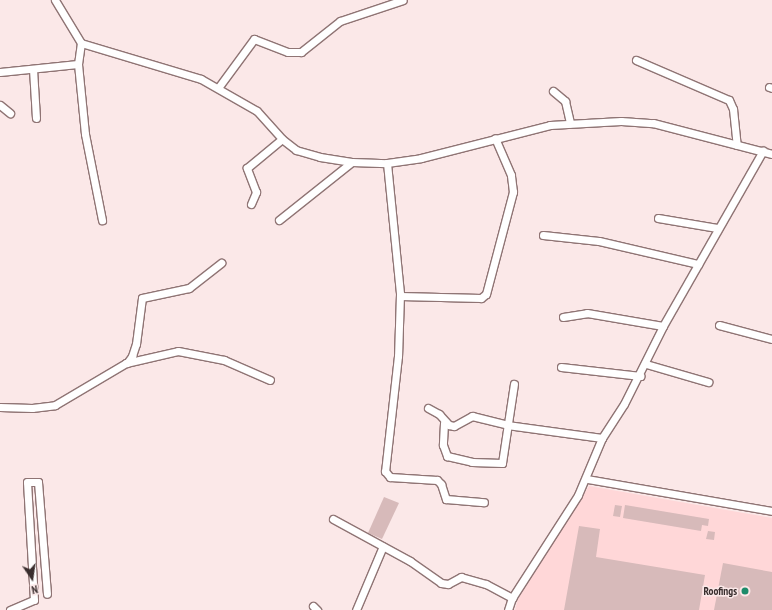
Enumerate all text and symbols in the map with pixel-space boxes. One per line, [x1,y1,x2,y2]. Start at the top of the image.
north arrow [12,558,52,598]
text: N [30,582,39,597]
place label: Roofings [703,584,737,598]
marker: Roofings [740,586,750,596]

